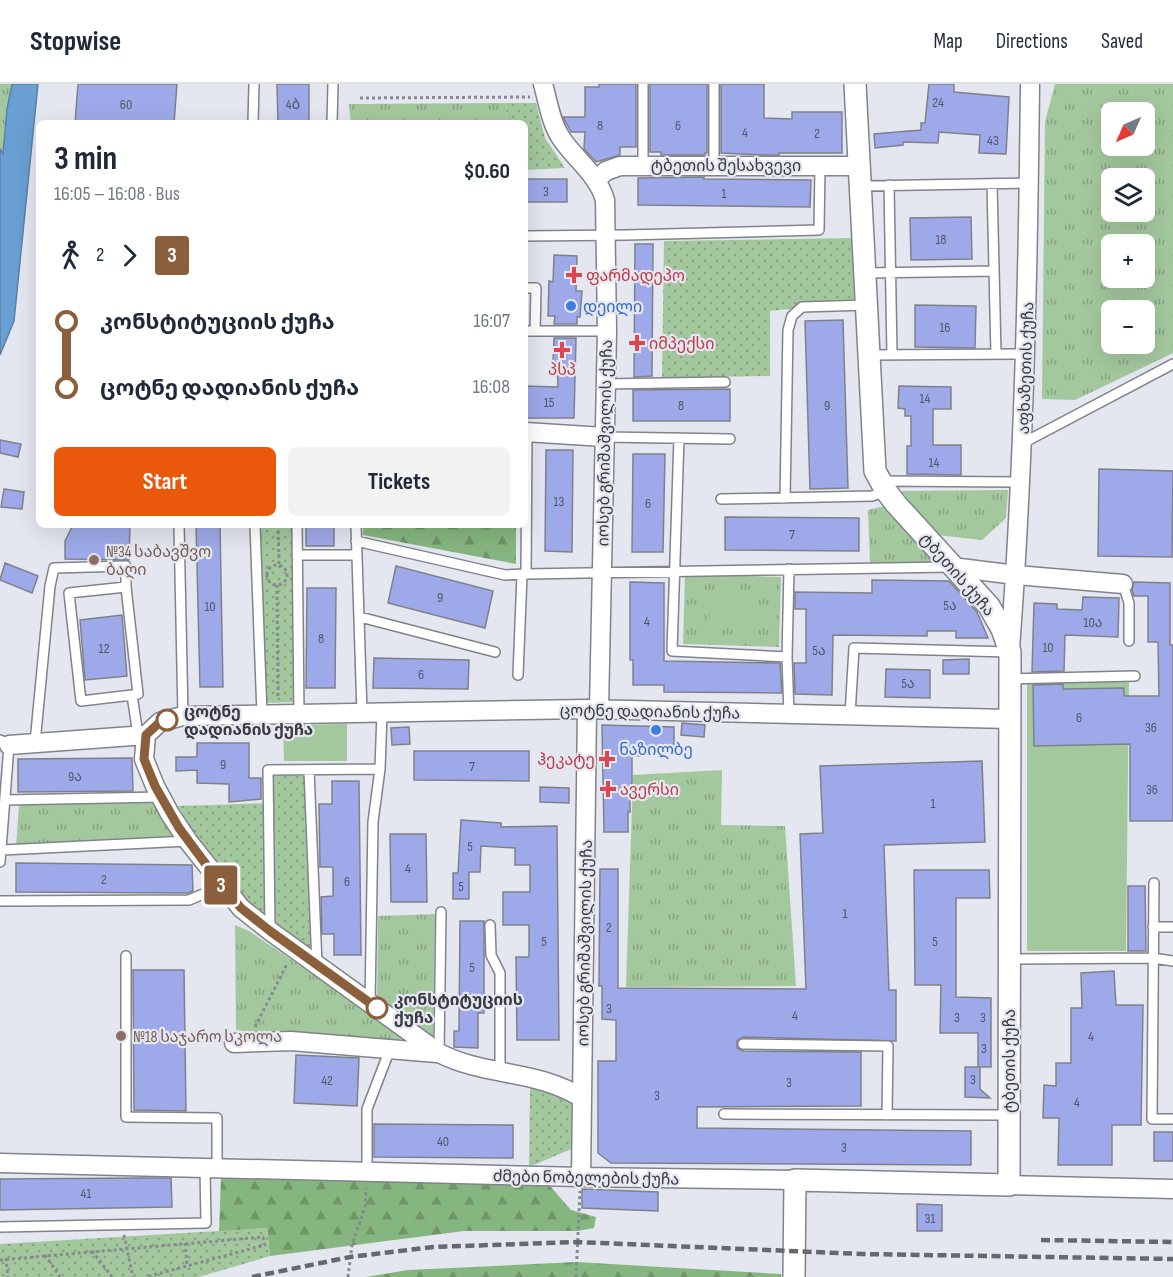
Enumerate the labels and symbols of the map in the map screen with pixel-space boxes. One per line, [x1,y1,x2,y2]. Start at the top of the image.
house number: 24 [932,94,944,111]
house number: 60 [120,96,132,113]
house number: 4ბ [286,96,300,113]
north arrow [1101,102,1155,156]
house number: 8 [597,117,603,134]
house number: 6 [675,117,681,134]
house number: 4 [742,124,748,141]
house number: 2 [814,125,820,142]
house number: 43 [987,132,999,149]
street label: ტბეთის შესახვევი [651,157,801,176]
house number: 3 [543,183,549,200]
house number: 1 [722,185,727,202]
house number: 18 [935,231,947,248]
place label: ფარმადეპო [586,267,685,286]
marker: ფარმადეპო [567,268,581,282]
place label: დეილი [583,298,642,317]
marker: დეილი [564,299,578,313]
street label: აფხაზეთის ქუჩა [1015,301,1038,435]
house number: 16 [939,319,951,336]
place label: იმპექსი [649,335,714,354]
marker: იმპექსი [630,336,644,350]
street label: იოსებ გრიშაშვილის ქუჩა [594,340,617,546]
marker: პსპ [555,343,569,357]
place label: პსპ [548,361,576,380]
house number: 14 [920,390,931,407]
house number: 15 [544,394,555,411]
house number: 8 [678,397,684,414]
house number: 9 [824,397,830,414]
house number: 14 [929,454,940,471]
house number: 13 [554,493,565,510]
house number: 6 [645,495,651,512]
house number: 7 [789,526,795,543]
street label: ტბეთის ქუჩა [916,529,998,621]
place label: №34 საბავშვო ბაღი [106,543,211,580]
marker: №34 საბავშვო ბაღი [87,553,101,567]
house number: 9 [437,589,443,606]
house number: 5ა [943,597,957,614]
house number: 10 [204,598,216,615]
house number: 4 [644,613,650,630]
house number: 10ა [1084,614,1102,631]
house number: 8 [318,630,324,647]
house number: 10 [1042,639,1054,656]
house number: 12 [99,640,110,657]
house number: 5ა [812,642,826,659]
house number: 6 [418,666,424,683]
house number: 5ა [901,675,915,692]
street label: ცოტნე დადიანის ქუჩა [560,701,740,724]
place label: ცოტნე დადიანის ქუჩა [184,703,313,740]
marker: ცოტნე დადიანის ქუჩა [156,709,178,731]
house number: 6 [1076,709,1082,726]
house number: 36 [1145,719,1157,736]
marker: ნაზილბე [649,723,663,737]
place label: ნაზილბე [619,741,693,760]
place label: ჰეკატე [537,751,595,770]
marker: ჰეკატე [600,752,614,766]
house number: 9 [220,756,226,773]
house number: 7 [469,758,475,775]
house number: 9ა [68,768,82,785]
place label: ავერსი [620,781,679,800]
house number: 36 [1146,781,1158,798]
marker: ავერსი [601,782,615,796]
house number: 1 [931,795,936,812]
house number: 5 [467,838,473,855]
street label: იოსებ გრიშაშვილის ქუჩა [574,840,597,1046]
house number: 4 [405,860,411,877]
line badge: 3 [202,866,240,904]
house number: 2 [101,871,107,888]
house number: 6 [344,873,350,890]
house number: 5 [458,878,464,895]
house number: 1 [843,905,848,922]
house number: 2 [606,919,612,936]
house number: 5 [541,933,547,950]
house number: 5 [932,933,938,950]
house number: 5 [469,959,475,976]
place label: კონსტიტუციის ქუჩა [394,991,523,1028]
marker: კონსტიტუციის ქუჩა [366,997,388,1019]
house number: 3 [606,1000,612,1017]
house number: 4 [792,1007,798,1024]
house number: 3 [954,1009,960,1026]
house number: 3 [980,1009,986,1026]
street label: ტბეთის ქუჩა [1001,1009,1020,1113]
place label: №18 საჯარო სკოლა [133,1028,282,1047]
house number: 4 [1088,1028,1094,1045]
marker: №18 საჯარო სკოლა [114,1029,128,1043]
house number: 3 [981,1040,987,1057]
house number: 3 [970,1071,976,1088]
house number: 42 [321,1072,333,1089]
house number: 3 [786,1074,792,1091]
house number: 3 [654,1087,660,1104]
house number: 4 [1074,1094,1080,1111]
house number: 40 [437,1133,449,1150]
house number: 3 [841,1139,847,1156]
street label: ძმები ნობელების ქუჩა [493,1167,679,1190]
house number: 41 [81,1185,91,1202]
house number: 31 [925,1210,935,1227]

